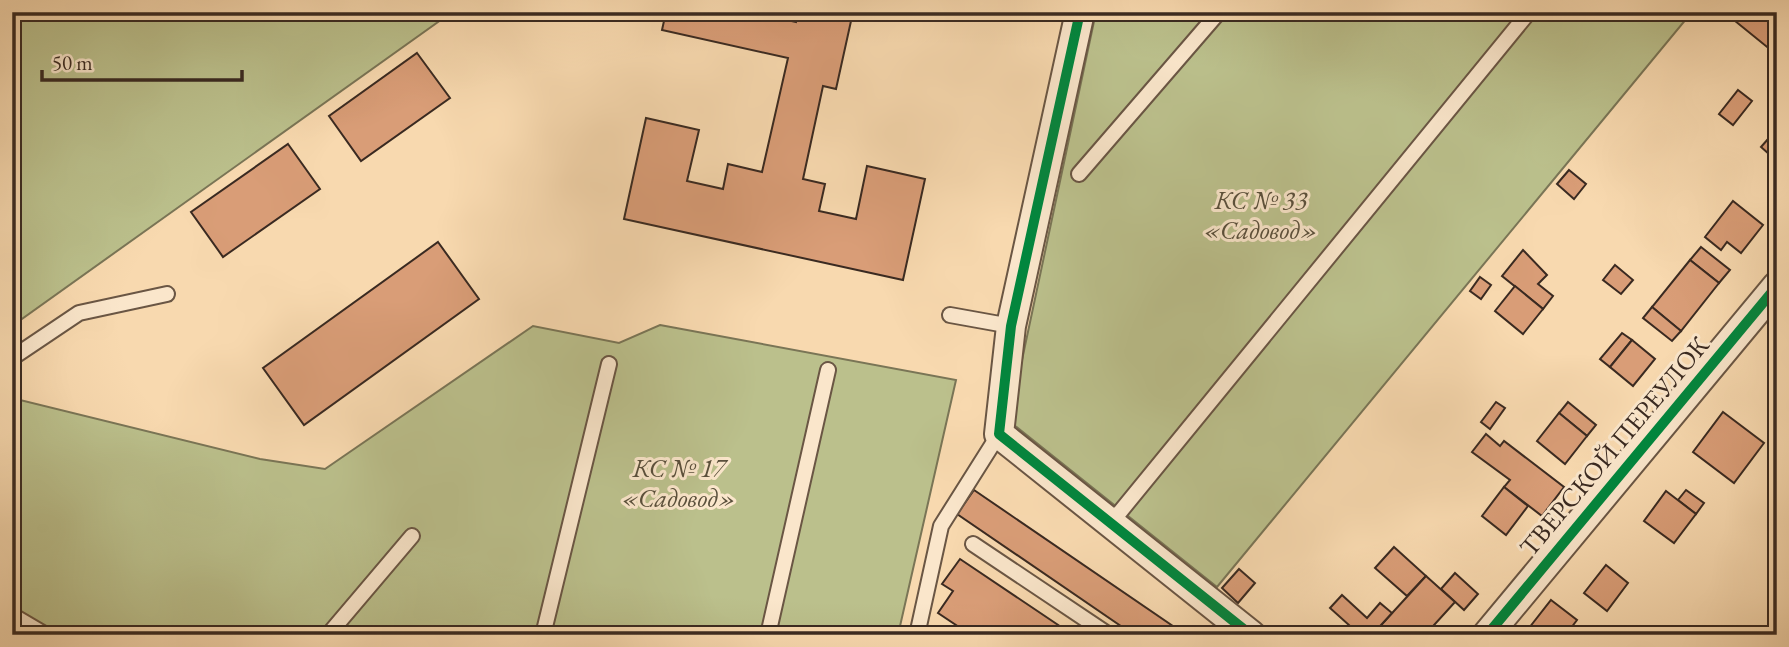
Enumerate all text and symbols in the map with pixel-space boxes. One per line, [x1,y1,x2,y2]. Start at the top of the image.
scale bar [42,38,242,82]
text: 50 m [52,49,93,76]
park label: КС № 33 «Садовод» [1204,183,1318,247]
street label: ТВЕРСКОЙ ПЕРЕУЛОК [1512,328,1717,563]
park label: КС № 17 «Садовод» [622,451,736,515]

